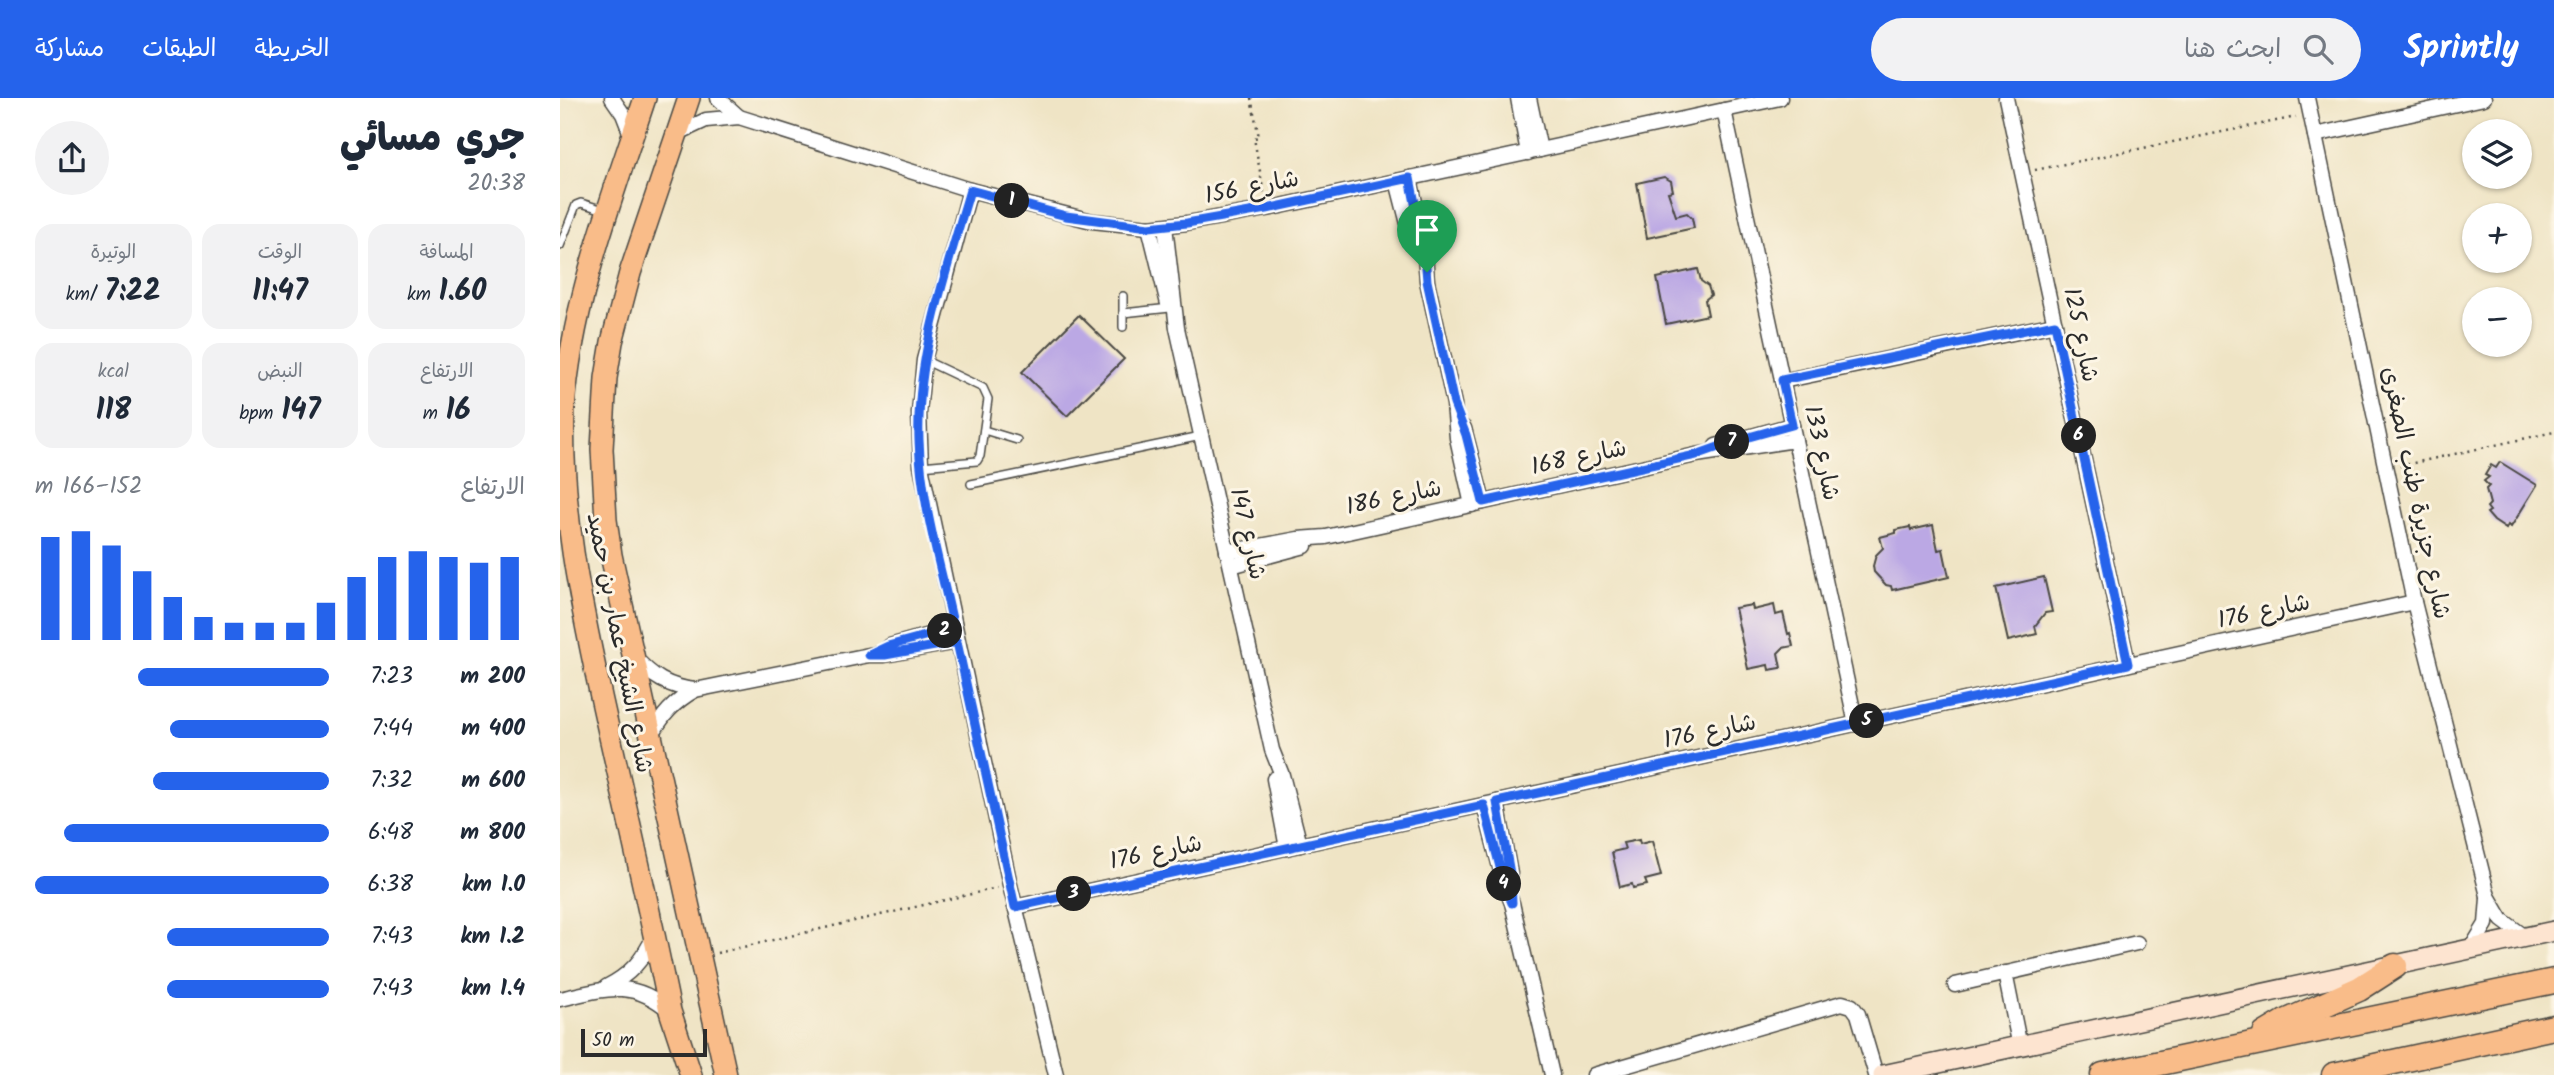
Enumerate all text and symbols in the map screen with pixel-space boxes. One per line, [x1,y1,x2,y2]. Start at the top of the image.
search box [1871,18,2361,81]
text: Sprintly [2403,23,2519,76]
text: ابحث هنا [2184,29,2281,71]
text: مشاركة [35,30,104,69]
text: الطبقات [142,30,217,69]
text: الخريطة [255,30,329,69]
icon: search [2299,30,2337,68]
text: جري مسائي [340,110,525,170]
map controls [2462,119,2532,357]
button: layers [2462,119,2532,189]
button: share [35,121,109,195]
street label: شارع 156 [1201,160,1303,216]
text: 20:38 [467,166,525,202]
pin: 1 [994,184,1030,218]
text: 1 [1009,185,1014,215]
pin [1397,200,1457,272]
button: + [2462,203,2532,273]
icon: arrive [1408,211,1446,249]
text: الوتيرة [90,238,136,268]
text: الوقت [258,238,302,268]
text: المسافة [420,238,474,268]
text: 7:22 [104,268,161,316]
text: 11:47 [252,268,308,316]
text: 1.60 [439,268,486,316]
text: /km [66,280,104,310]
text: km [407,280,439,310]
street label: شارع 125 [2051,284,2109,386]
button: − [2462,287,2532,357]
text: kcal [98,357,129,387]
text: النبض [257,357,303,387]
text: الارتفاع [420,357,473,387]
street label: شارع جزيرة طنب الصغرى [2369,363,2461,623]
text: 118 [95,387,131,435]
text: 147 [281,387,321,435]
text: 16 [445,387,471,435]
text: bpm [239,399,281,429]
text: m [423,399,445,429]
street label: شارع 133 [1792,402,1850,504]
pin: 6 [2062,418,2096,454]
text: 6 [2073,420,2084,450]
pin: 7 [1714,424,1750,460]
text: 7 [1727,426,1736,456]
street label: شارع 168 [1528,429,1630,487]
text: 152–166 m [35,469,142,505]
street label: شارع 186 [1343,469,1445,527]
text: الارتفاع [461,470,525,506]
street label: شارع 147 [1217,484,1277,584]
street label: شارع الشيخ عمار بن حميد [575,509,663,777]
street label: شارع 176 [2214,583,2314,641]
pin: 2 [928,614,962,648]
text: 2 [939,615,950,645]
text: 7:23 [370,659,413,695]
text: 200 m [460,659,525,695]
street label: شارع 176 [1660,703,1760,761]
pin: 5 [1850,704,1884,738]
text: 5 [1862,705,1871,735]
text: 7:44 [371,711,413,747]
text: 400 m [461,711,525,747]
text: 7:32 [370,763,413,799]
text: 600 m [461,763,525,799]
text: 6:48 [368,815,413,851]
text: 800 m [460,815,525,851]
street label: شارع 176 [1106,824,1206,882]
pin: 4 [1486,866,1522,902]
text: 6:38 [368,867,413,903]
text: 1.0 km [462,867,525,903]
text: 4 [1498,868,1509,898]
pin: 3 [1056,876,1092,912]
text: 3 [1068,878,1079,908]
text: 7:43 [371,919,413,955]
text: 1.2 km [460,919,525,955]
text: 7:43 [371,971,413,1007]
text: 1.4 km [461,971,525,1007]
scale bar [581,1026,707,1058]
text: 50 m [592,1026,634,1056]

